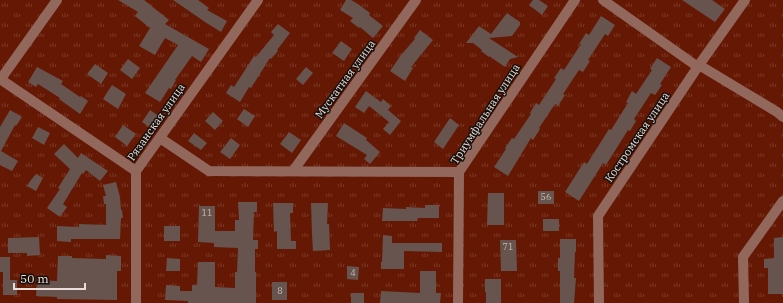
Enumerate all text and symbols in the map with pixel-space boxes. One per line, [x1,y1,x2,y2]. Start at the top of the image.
street label: Мускатная улица [312,37,378,121]
street label: Триумфальная улица [447,61,523,167]
street label: Рязанская улица [124,81,188,163]
street label: Костромская улица [602,89,672,185]
house number: 56 [541,191,551,202]
house number: 11 [202,207,212,218]
house number: 71 [503,241,513,252]
scale bar [14,265,85,291]
house number: 4 [350,267,356,278]
text: 50 m [20,271,49,286]
house number: 8 [277,285,283,296]

